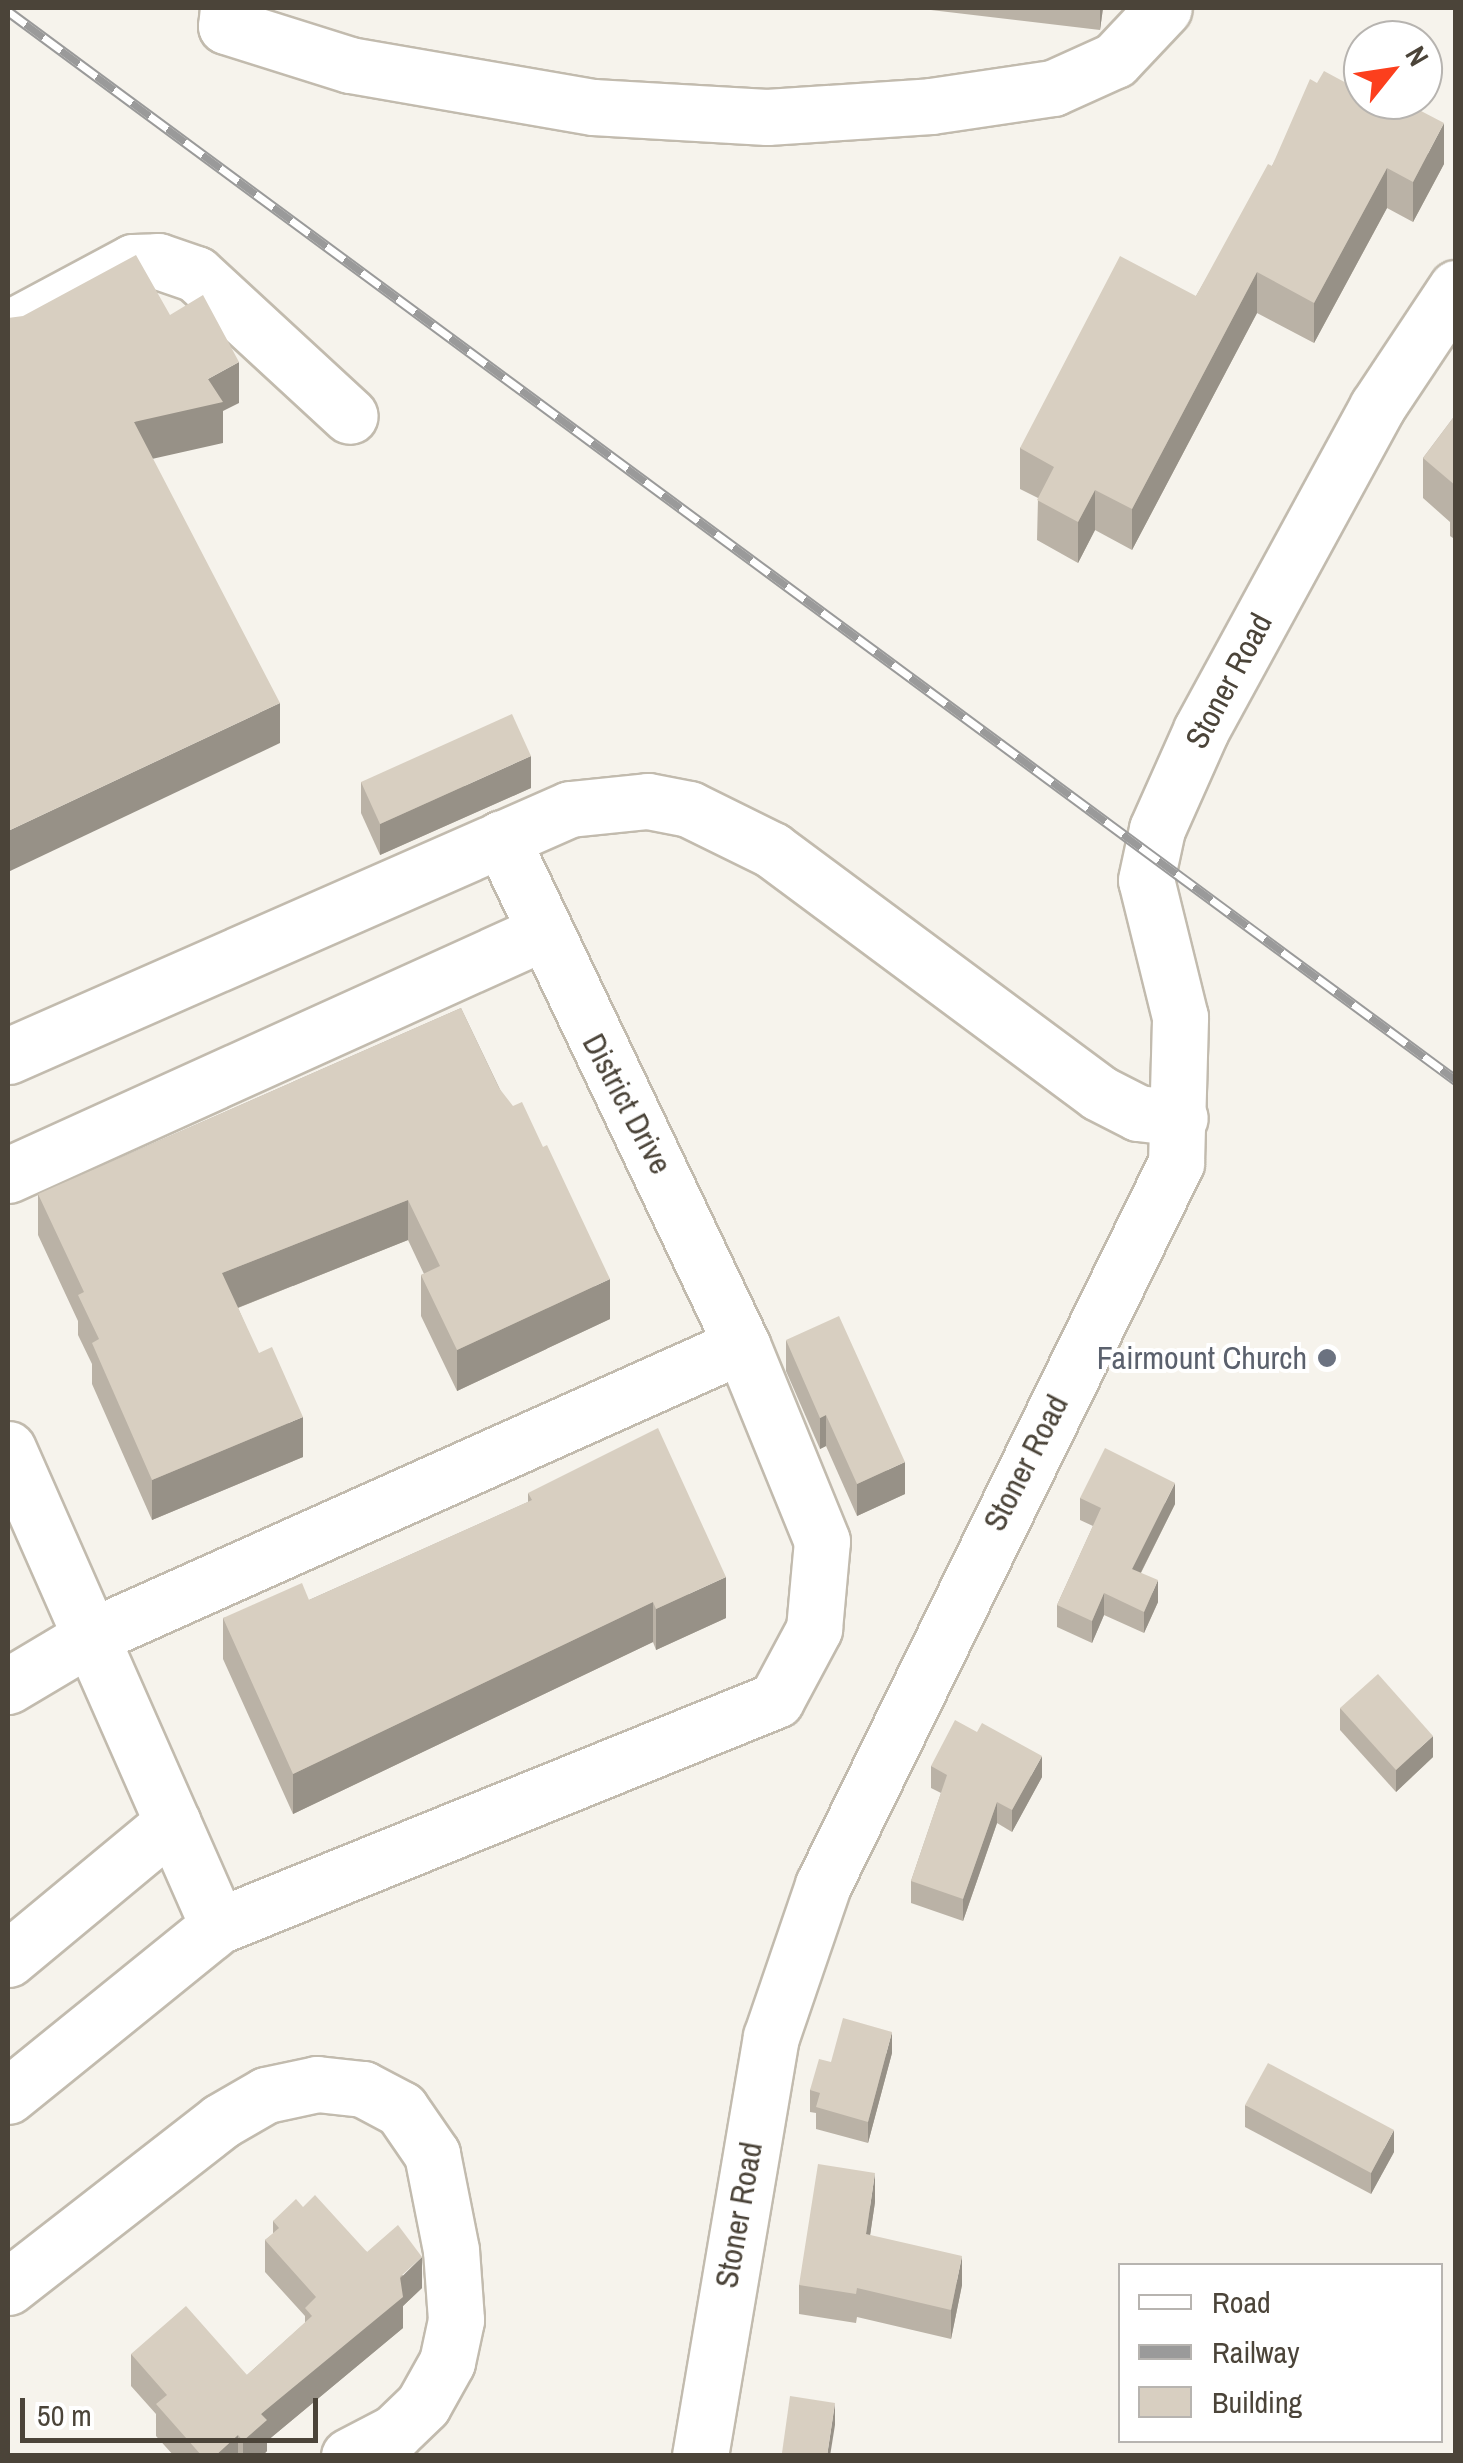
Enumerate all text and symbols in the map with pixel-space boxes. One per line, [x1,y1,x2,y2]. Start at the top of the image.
north arrow [1343,20,1443,120]
text: N [1397,39,1438,73]
street label: Stoner Road [1177,607,1281,755]
street label: District Drive [574,1027,680,1181]
place label: Fairmount Church [1097,1339,1307,1377]
marker: Fairmount Church [1316,1347,1338,1369]
street label: Stoner Road [975,1389,1077,1537]
street label: Stoner Road [707,2139,771,2291]
legend [1118,2263,1443,2443]
text: Road [1212,2282,1271,2322]
text: Railway [1212,2332,1299,2372]
scale bar [25,2378,322,2440]
text: Building [1212,2382,1302,2422]
text: 50 m [37,2395,92,2435]

